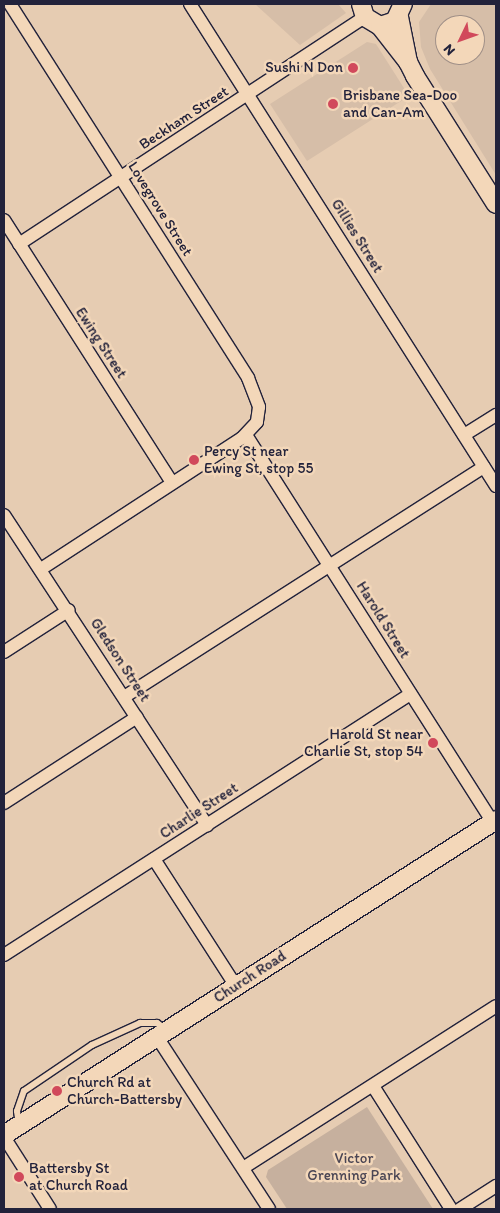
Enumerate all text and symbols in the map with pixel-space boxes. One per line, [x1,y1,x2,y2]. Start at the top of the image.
north arrow [435,15,485,65]
text: N [440,41,459,59]
place label: Sushi N Don [265,59,343,77]
marker: Sushi N Don [347,62,359,74]
street label: Beckham Street [136,83,232,153]
place label: Brisbane Sea-Doo and Can-Am [343,86,457,121]
marker: Brisbane Sea-Doo and Can-Am [327,98,339,110]
street label: Lovegrove Street [124,159,196,259]
street label: Gillies Street [327,196,387,276]
street label: Ewing Street [71,304,131,382]
place label: Percy St near Ewing St, stop 55 [204,442,313,477]
marker: Percy St near Ewing St, stop 55 [188,454,200,466]
street label: Harold Street [352,578,414,662]
street label: Gledson Street [86,615,154,705]
place label: Harold St near Charlie St, stop 54 [304,725,423,760]
marker: Harold St near Charlie St, stop 54 [427,737,439,749]
street label: Charlie Street [157,779,241,843]
street label: Church Road [211,947,289,1007]
place label: Church Rd at Church-Battersby [67,1073,182,1108]
marker: Church Rd at Church-Battersby [51,1085,63,1097]
park label: Victor Grenning Park [308,1149,400,1184]
place label: Battersby St at Church Road [29,1159,128,1194]
marker: Battersby St at Church Road [13,1171,25,1183]

